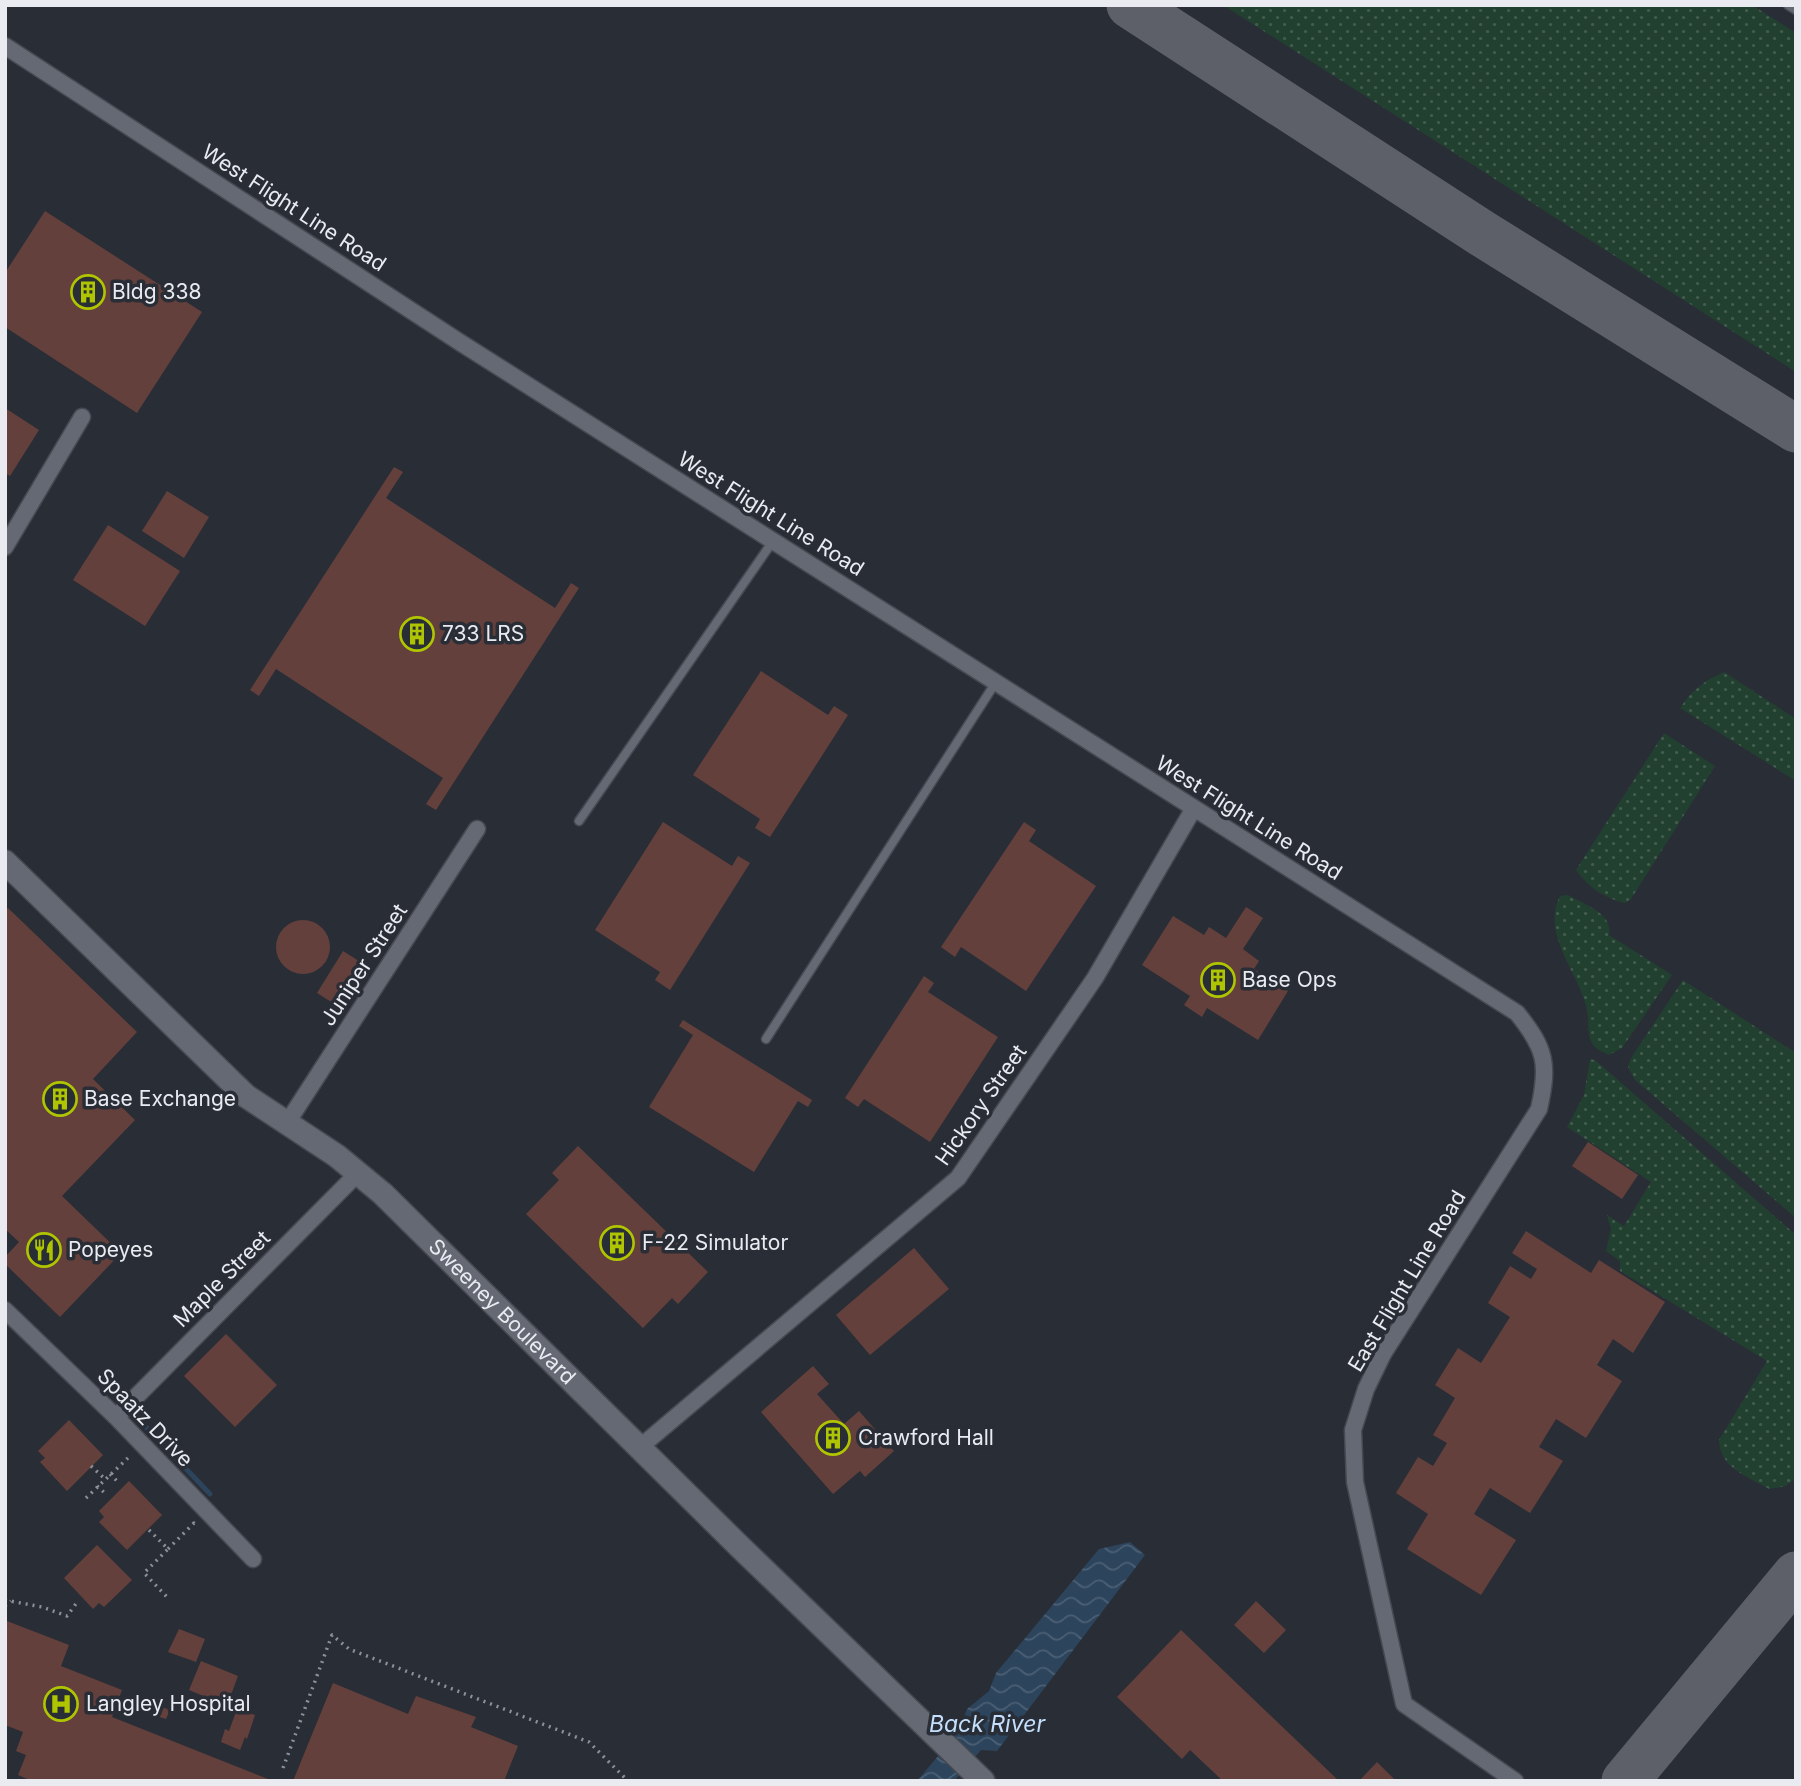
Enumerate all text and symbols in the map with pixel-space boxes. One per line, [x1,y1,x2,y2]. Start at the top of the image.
street label: West Flight Line Road [197,139,391,276]
building icon: Bldg 338 [69,273,107,311]
place label: Bldg 338 [112,279,201,304]
street label: West Flight Line Road [674,446,869,581]
building icon: 733 LRS [398,615,436,653]
place label: 733 LRS [442,621,524,646]
street label: West Flight Line Road [1152,750,1347,885]
street label: Juniper Street [315,899,412,1030]
building icon: Base Ops [1199,961,1237,999]
place label: Base Ops [1242,967,1337,992]
street label: Hickory Street [930,1039,1031,1170]
building icon: Base Exchange [41,1080,79,1118]
place label: Base Exchange [84,1086,236,1111]
street label: East Flight Line Road [1343,1186,1471,1376]
building icon: F-22 Simulator [598,1224,636,1262]
street label: Maple Street [168,1225,275,1332]
place label: F-22 Simulator [642,1230,788,1255]
restaurant icon: Popeyes [25,1231,63,1269]
street label: Sweeney Boulevard [424,1233,581,1389]
place label: Popeyes [68,1237,153,1262]
street label: Spaatz Drive [92,1363,198,1472]
building icon: Crawford Hall [814,1419,852,1457]
place label: Crawford Hall [858,1425,994,1450]
hospital icon: Langley Hospital [42,1685,80,1723]
place label: Langley Hospital [86,1691,251,1716]
water label: Back River [929,1710,1046,1738]

